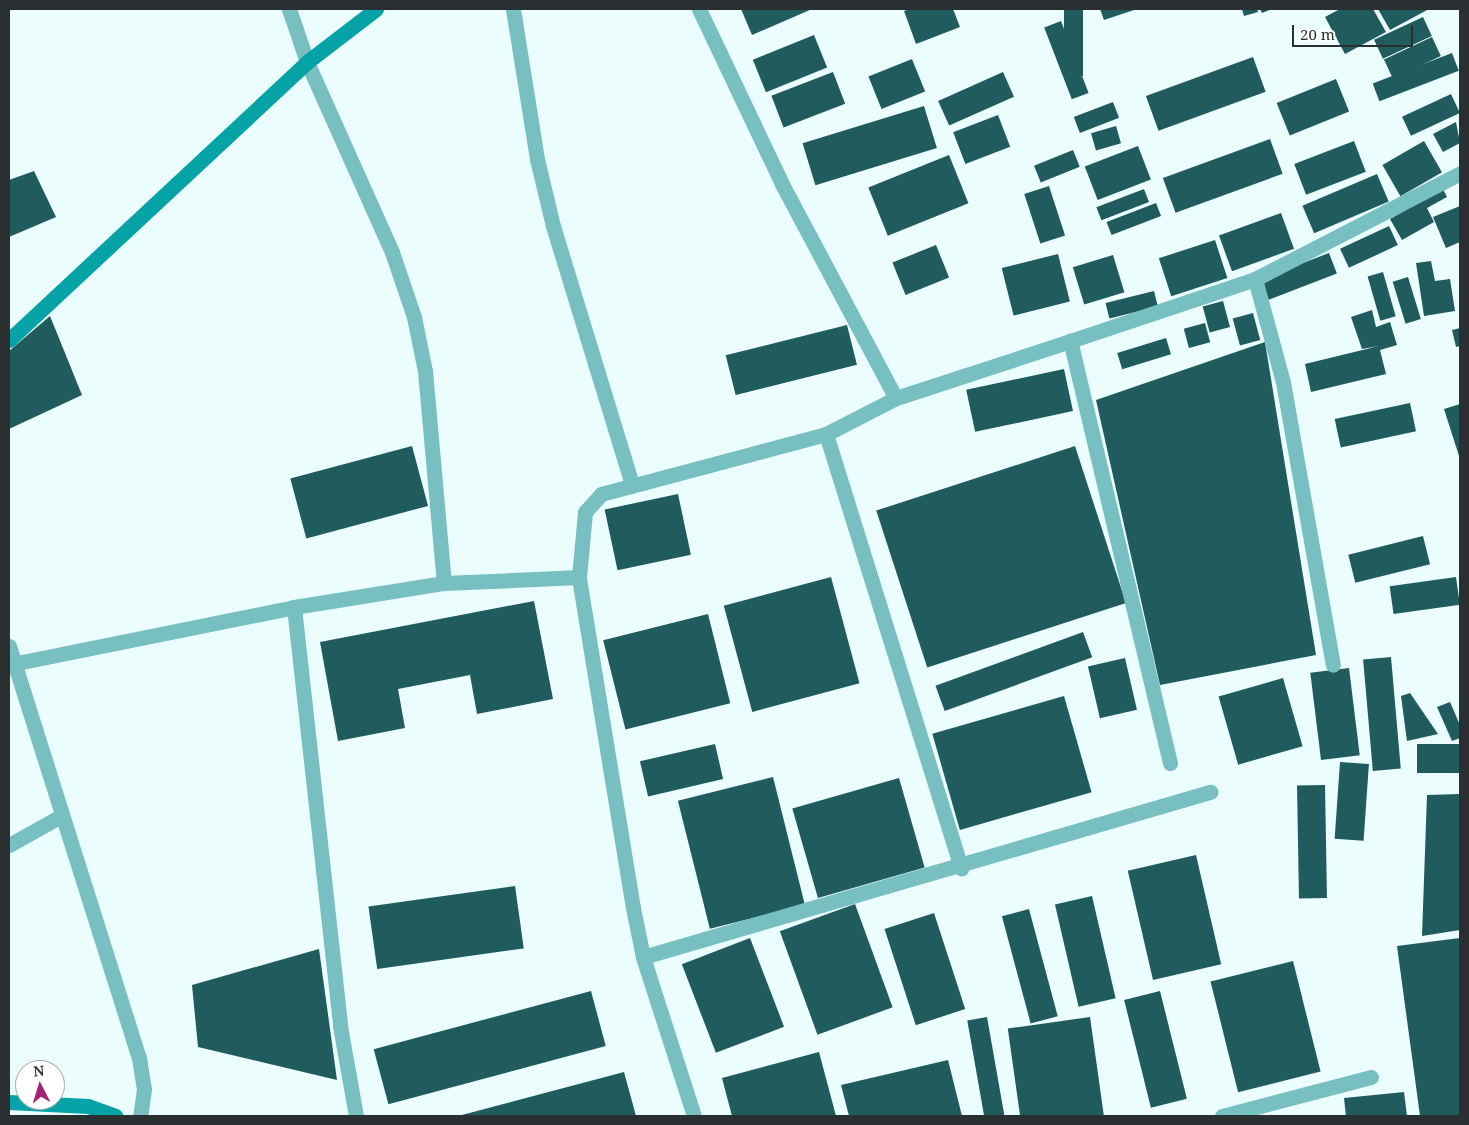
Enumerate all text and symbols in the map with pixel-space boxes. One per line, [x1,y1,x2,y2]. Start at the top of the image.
scale bar [1294,15,1415,47]
text: 20 m [1300,24,1335,44]
north arrow [15,1060,65,1110]
text: N [32,1061,45,1081]

